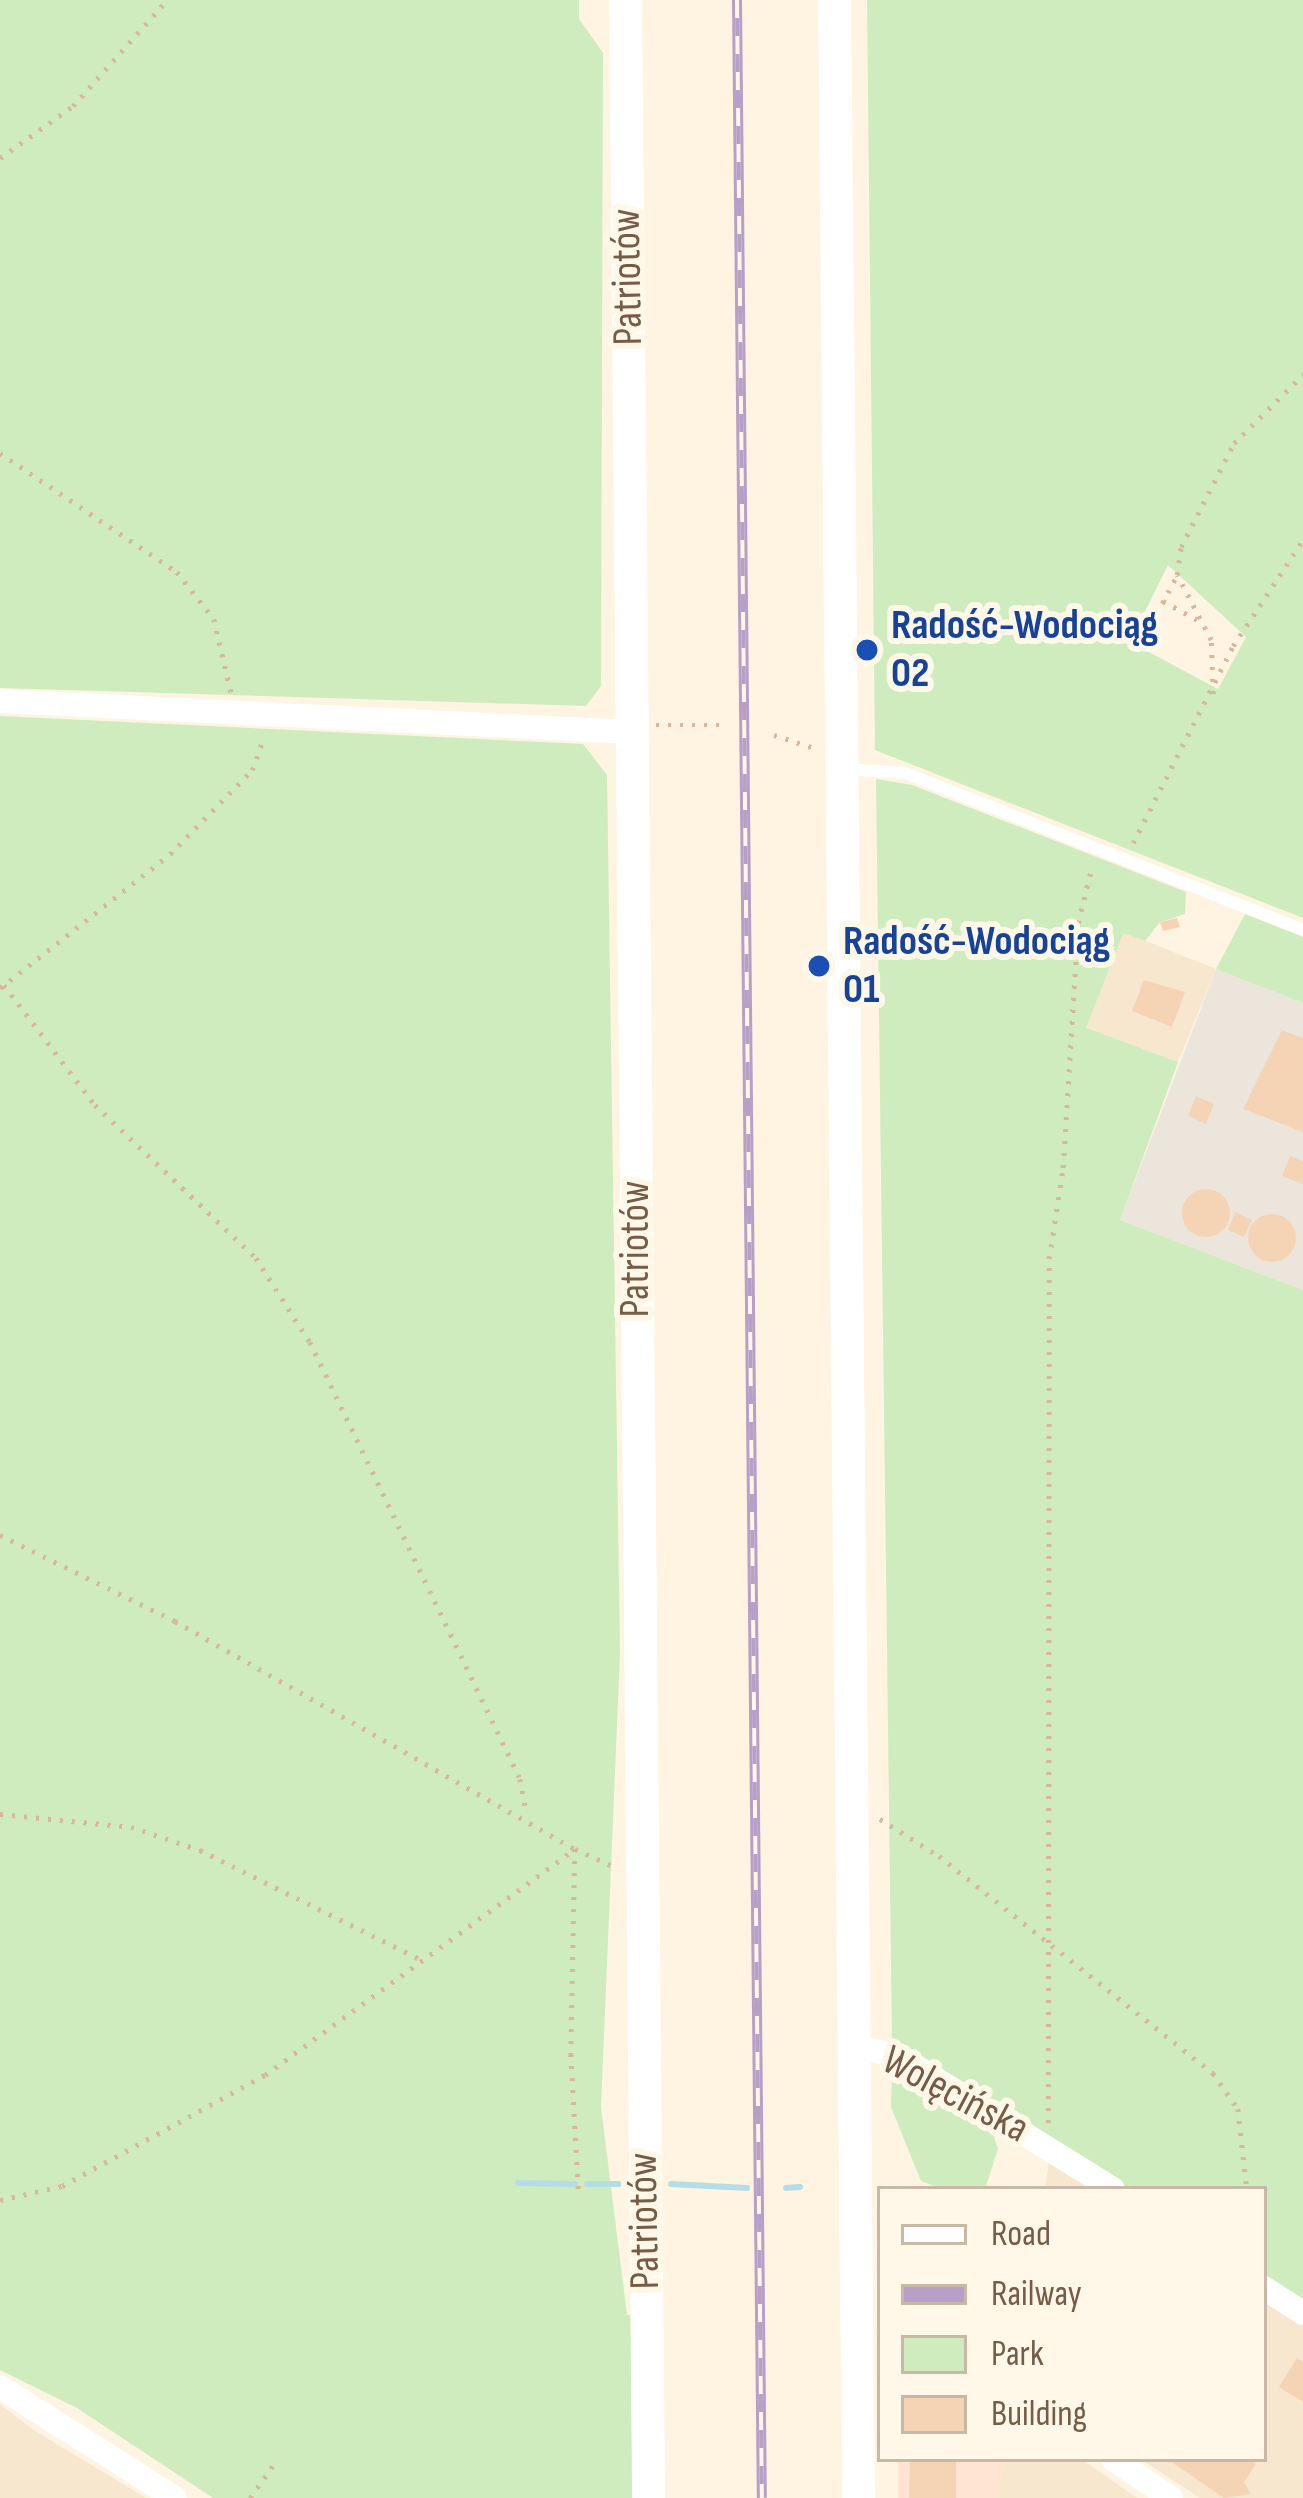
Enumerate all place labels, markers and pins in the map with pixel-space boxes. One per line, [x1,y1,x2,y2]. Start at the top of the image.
place label: Radość-Wodociąg 02 [891,601,1158,700]
marker: Radość-Wodociąg 02 [854,637,880,663]
place label: Radość-Wodociąg 01 [843,917,1110,1016]
marker: Radość-Wodociąg 01 [806,953,832,979]

